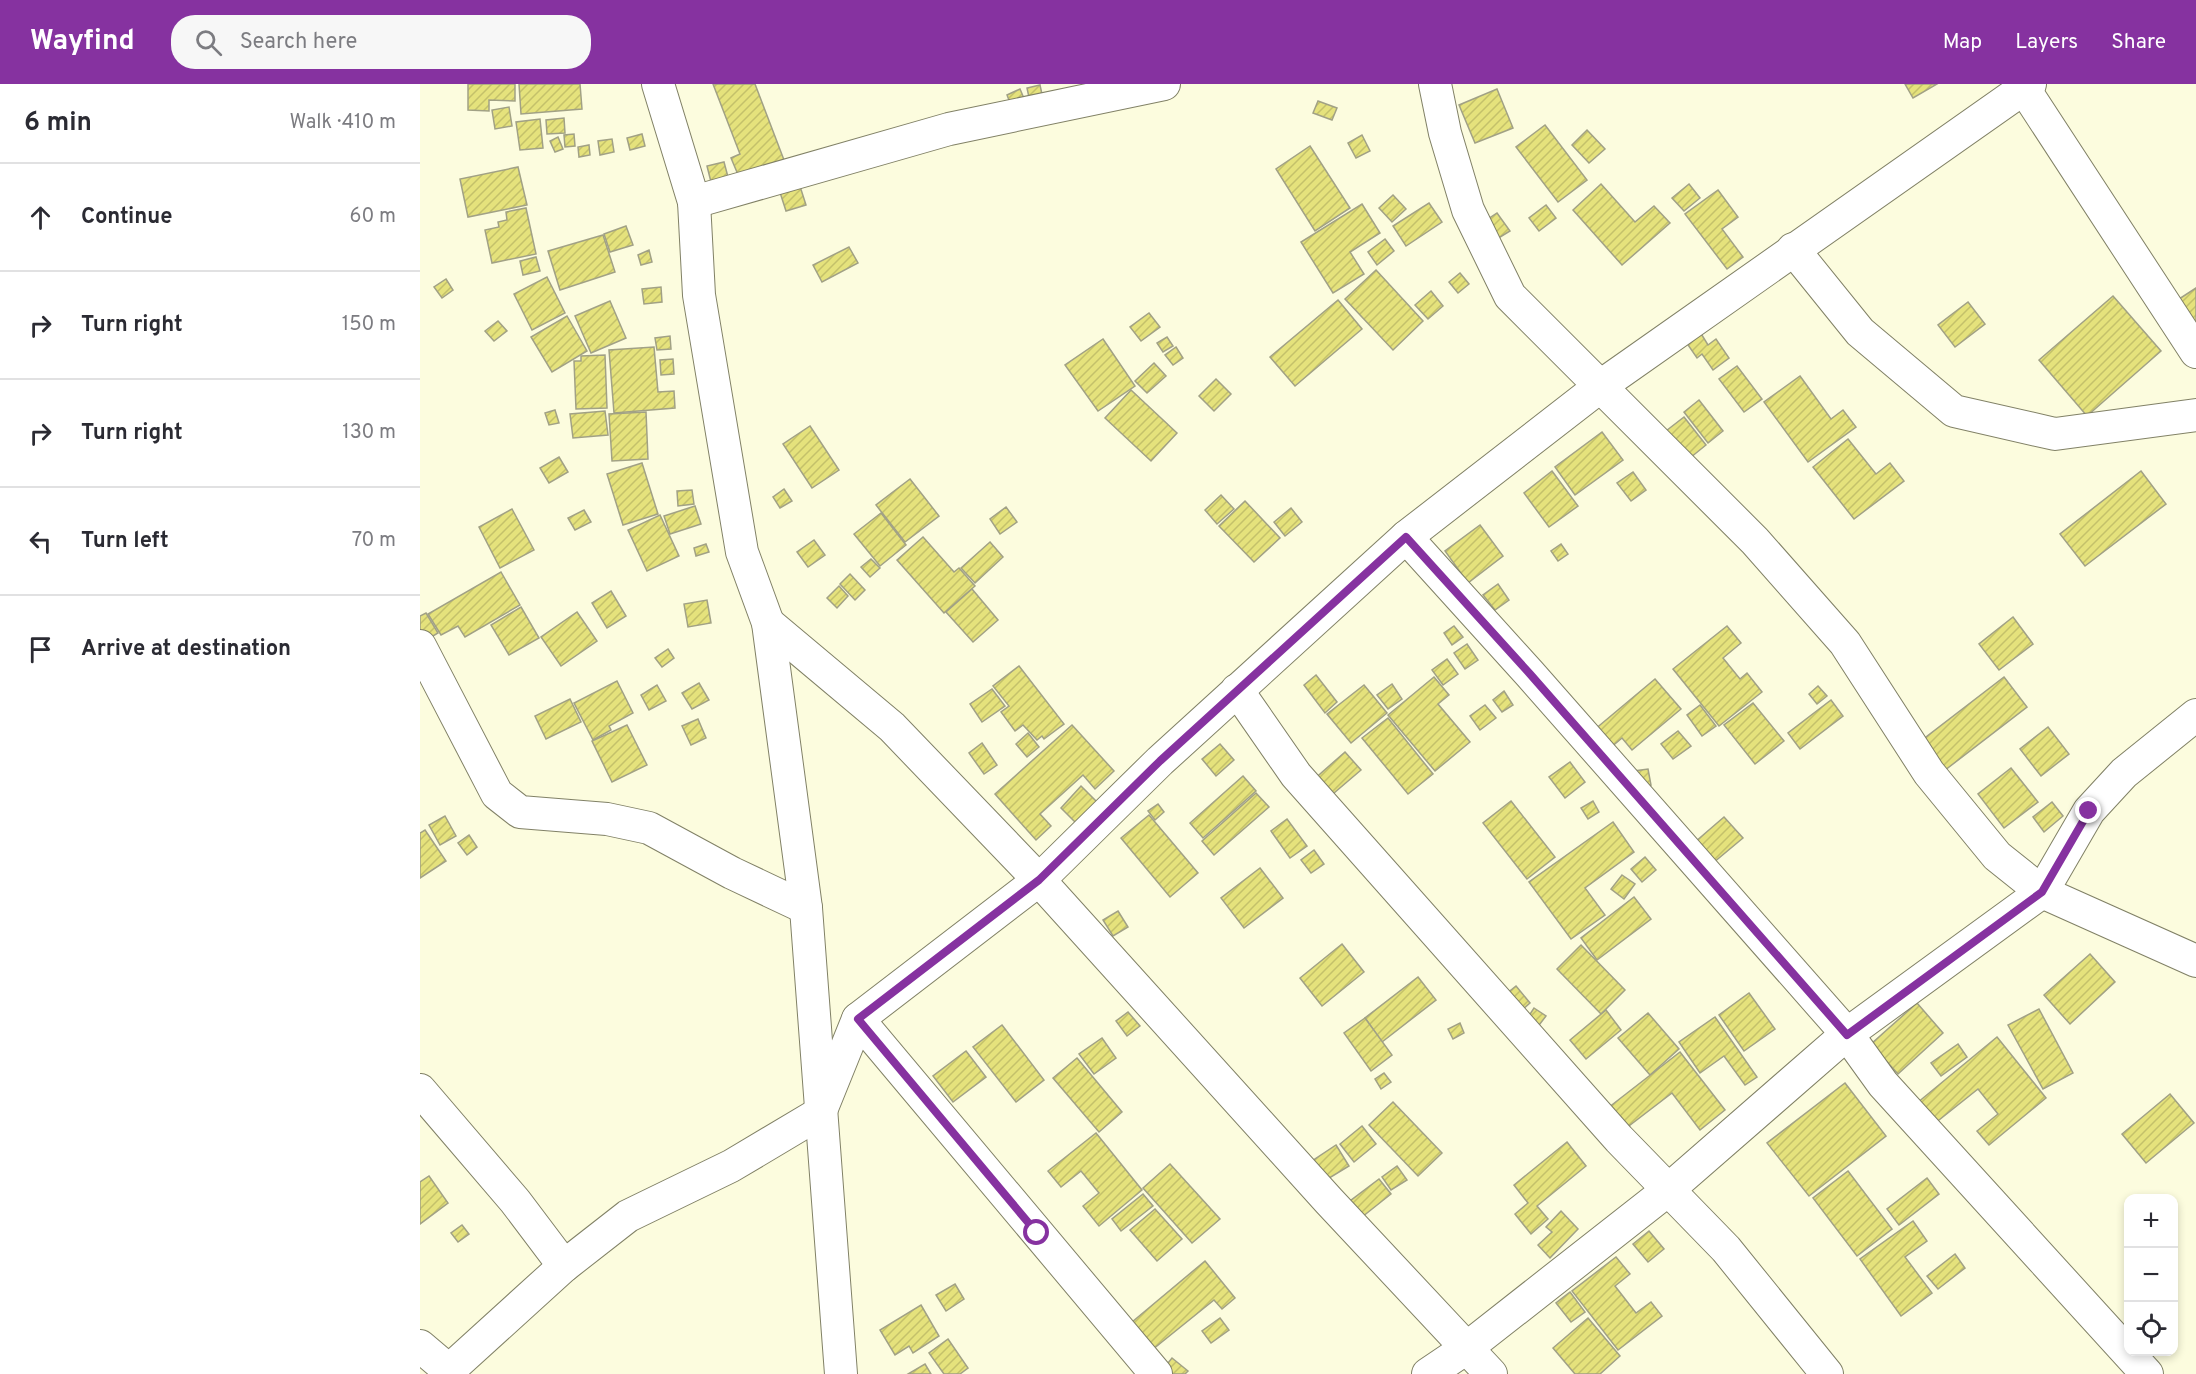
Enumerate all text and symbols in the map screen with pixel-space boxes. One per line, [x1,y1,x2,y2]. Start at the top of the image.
search box [171,15,591,69]
text: Wayfind [30,24,135,60]
icon: search [192,26,225,59]
text: Search here [240,29,357,56]
text: Map [1943,29,1982,56]
text: Layers [2015,29,2078,56]
text: Share [2111,29,2166,56]
text: 6 min [24,107,92,140]
text: Walk · 410 m [290,110,396,136]
icon: ahead [24,201,57,234]
text: Continue [81,204,172,231]
text: 60 m [350,204,396,230]
icon: right [24,309,57,342]
text: Turn right [81,312,183,339]
text: 150 m [342,312,396,338]
icon: right [24,417,57,450]
text: Turn right [81,420,183,447]
text: 130 m [342,420,396,446]
icon: left [24,525,57,558]
text: Turn left [81,528,169,555]
text: 70 m [352,528,396,554]
icon: arrive [24,633,57,666]
text: Arrive at destination [81,636,291,663]
route end [2075,797,2101,823]
map controls [2124,1194,2178,1356]
button: + [2124,1194,2178,1248]
route start [1023,1219,1049,1245]
button: − [2124,1248,2178,1302]
button: locate [2124,1302,2178,1356]

